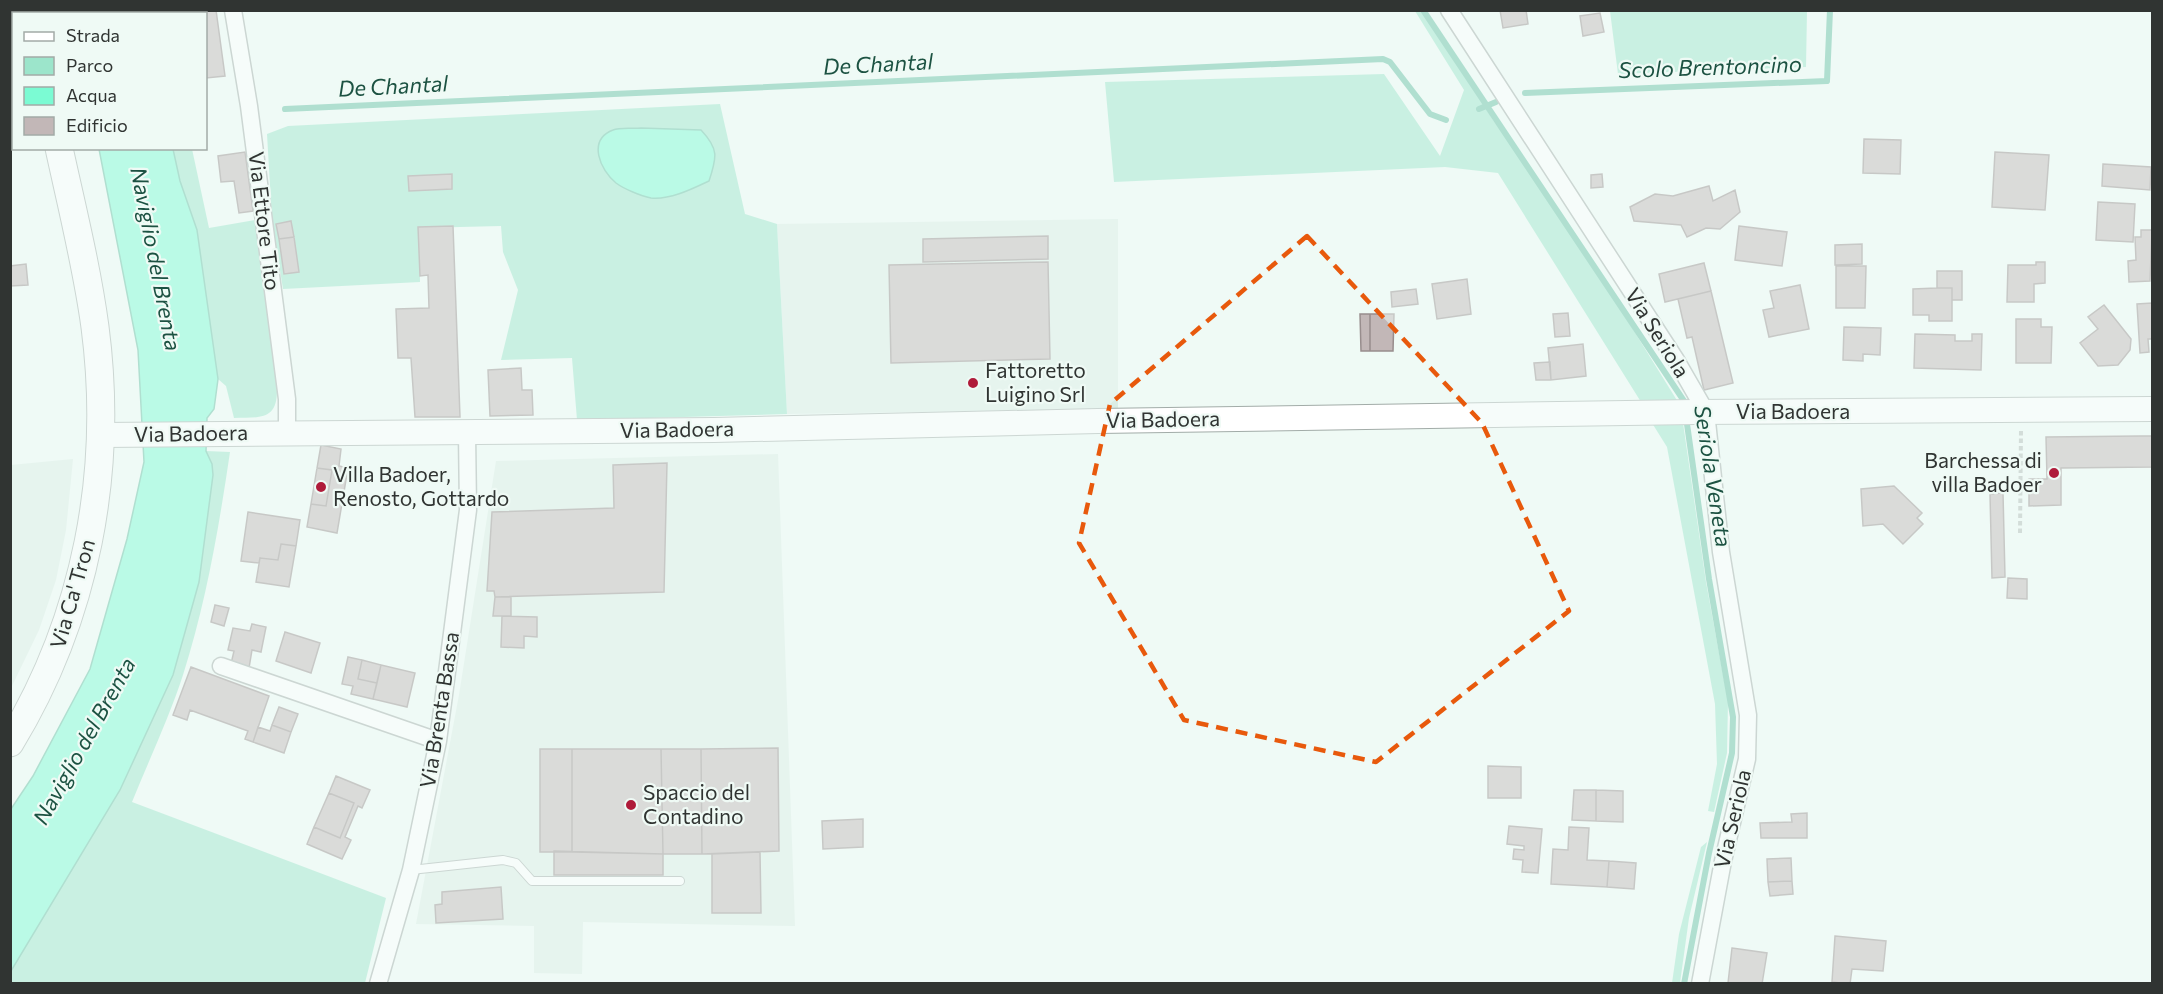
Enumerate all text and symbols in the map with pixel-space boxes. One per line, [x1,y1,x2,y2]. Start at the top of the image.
legend [12,12,207,150]
text: Strada [66,24,120,46]
water label: De Chantal [822,47,934,80]
water label: Scolo Brentoncino [1618,50,1802,83]
text: Parco [66,54,113,76]
water label: De Chantal [337,69,449,102]
text: Acqua [66,84,117,106]
text: Edificio [66,114,128,136]
street label: Via Ettore Tito [245,150,286,292]
water label: Naviglio del Brenta [125,165,188,353]
street label: Via Seriola [1621,283,1696,382]
place label: Fattoretto Luigino Srl [985,357,1086,406]
marker: Fattoretto Luigino Srl [966,376,980,390]
street label: Via Badoera [1736,398,1850,423]
water label: Seriola Veneta [1689,403,1738,549]
street label: Via Badoera [1106,405,1220,432]
street label: Via Badoera [620,415,734,442]
street label: Via Badoera [134,419,248,446]
place label: Barchessa di villa Badoer [1924,447,2042,496]
place label: Villa Badoer, Renosto, Gottardo [333,461,509,510]
marker: Barchessa di villa Badoer [2047,466,2061,480]
marker: Villa Badoer, Renosto, Gottardo [314,480,328,494]
street label: Via Ca' Tron [44,536,99,651]
street label: Via Brenta Bassa [414,630,463,790]
water label: Naviglio del Brenta [27,653,141,829]
street label: Via Seriola [1708,767,1755,871]
place label: Spaccio del Contadino [643,779,750,828]
marker: Spaccio del Contadino [624,798,638,812]

